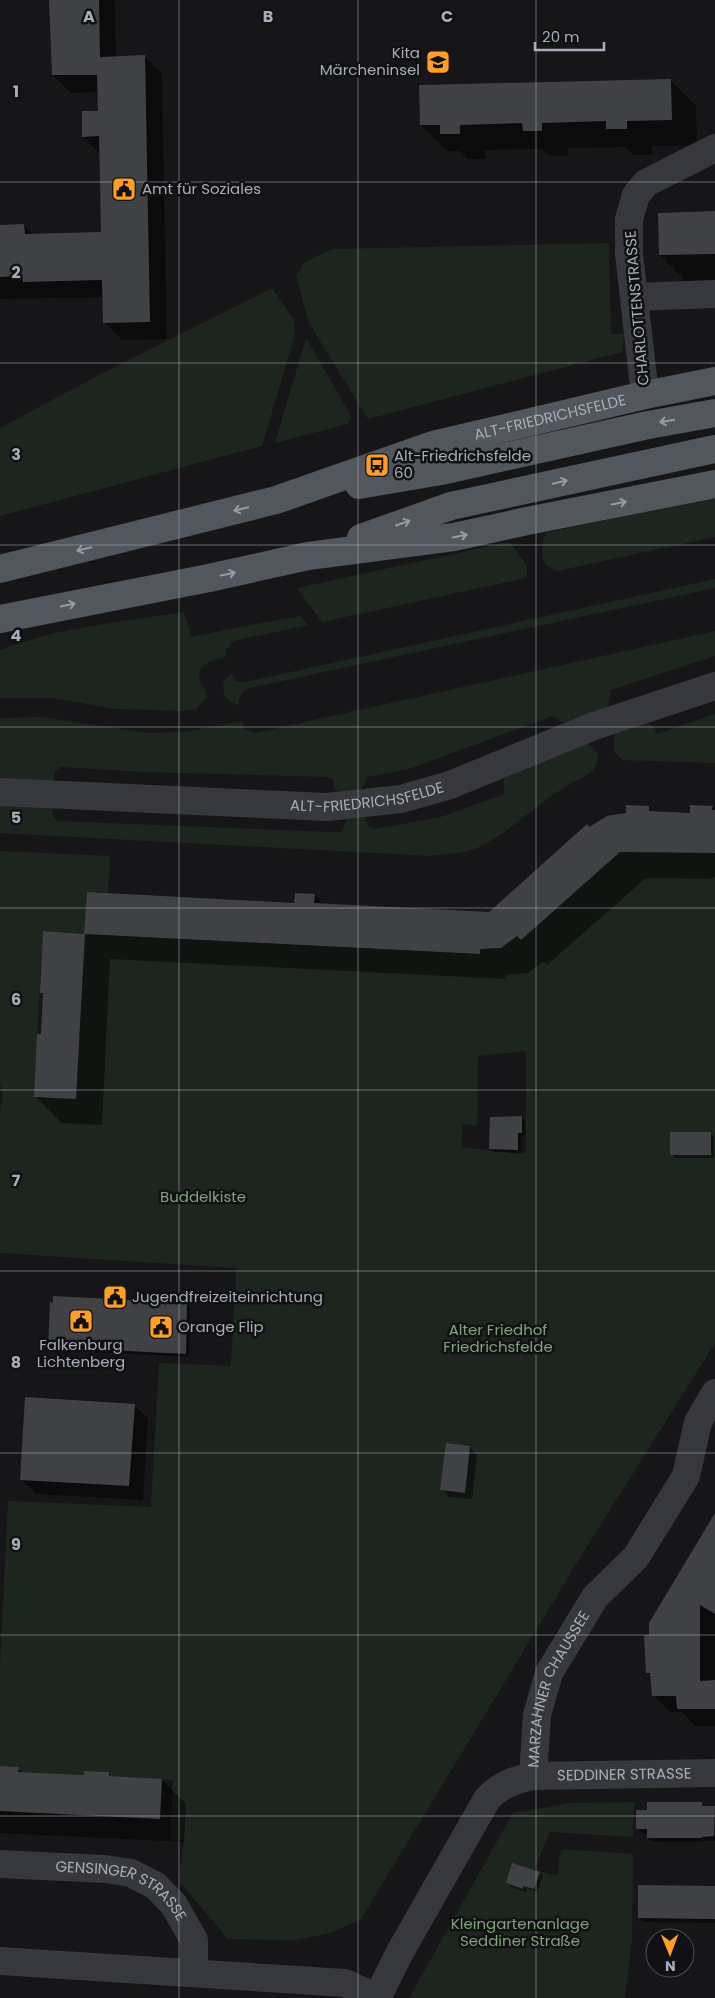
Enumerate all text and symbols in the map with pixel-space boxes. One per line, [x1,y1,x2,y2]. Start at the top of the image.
text: A [83,5,95,28]
text: B [263,5,273,28]
text: C [441,5,453,28]
scale bar [535,20,604,52]
text: 20 m [542,26,580,47]
place label: Kita Märcheninsel [320,42,420,80]
school or university icon: Kita Märcheninsel [425,49,451,75]
text: 1 [13,80,19,103]
public building icon: Amt für Soziales [111,176,137,202]
place label: Amt für Soziales [142,178,261,199]
street label: CHARLOTTENSTRASSE [619,230,654,386]
text: 2 [11,261,21,284]
street label: ALT-FRIEDRICHSFELDE [472,389,628,445]
one-way arrow [659,417,675,427]
text: 3 [11,443,21,466]
place label: Alt-Friedrichsfelde 60 [394,445,531,483]
bus stop icon: Alt-Friedrichsfelde 60 [364,452,390,478]
one-way arrow [552,477,568,486]
one-way arrow [611,498,627,507]
one-way arrow [234,505,250,514]
one-way arrow [395,518,411,527]
one-way arrow [452,531,468,540]
one-way arrow [76,544,92,554]
one-way arrow [219,569,235,578]
one-way arrow [60,600,76,610]
text: 4 [11,624,22,647]
street label: ALT-FRIEDRICHSFELDE [290,776,446,817]
text: 5 [11,806,21,829]
text: 6 [11,988,21,1011]
text: 7 [12,1169,21,1192]
park label: Buddelkiste [160,1186,246,1207]
public building icon: Jugendfreizeiteinrichtung [102,1284,128,1310]
place label: Jugendfreizeiteinrichtung [132,1286,323,1307]
public building icon: Falkenburg Lichtenberg [68,1308,94,1334]
public building icon: Orange Flip [148,1314,174,1340]
place label: Orange Flip [178,1316,264,1337]
park label: Alter Friedhof Friedrichsfelde [443,1319,553,1357]
place label: Falkenburg Lichtenberg [37,1334,125,1372]
text: 8 [11,1351,21,1374]
text: 9 [11,1533,21,1556]
street label: MARZAHNER CHAUSSEE [523,1607,594,1768]
street label: SEDDINER STRASSE [557,1762,692,1786]
street label: GENSINGER STRASSE [55,1856,192,1924]
park label: Kleingartenanlage Seddiner Straße [451,1913,589,1951]
north arrow [645,1928,695,1978]
text: N [665,1956,676,1976]

